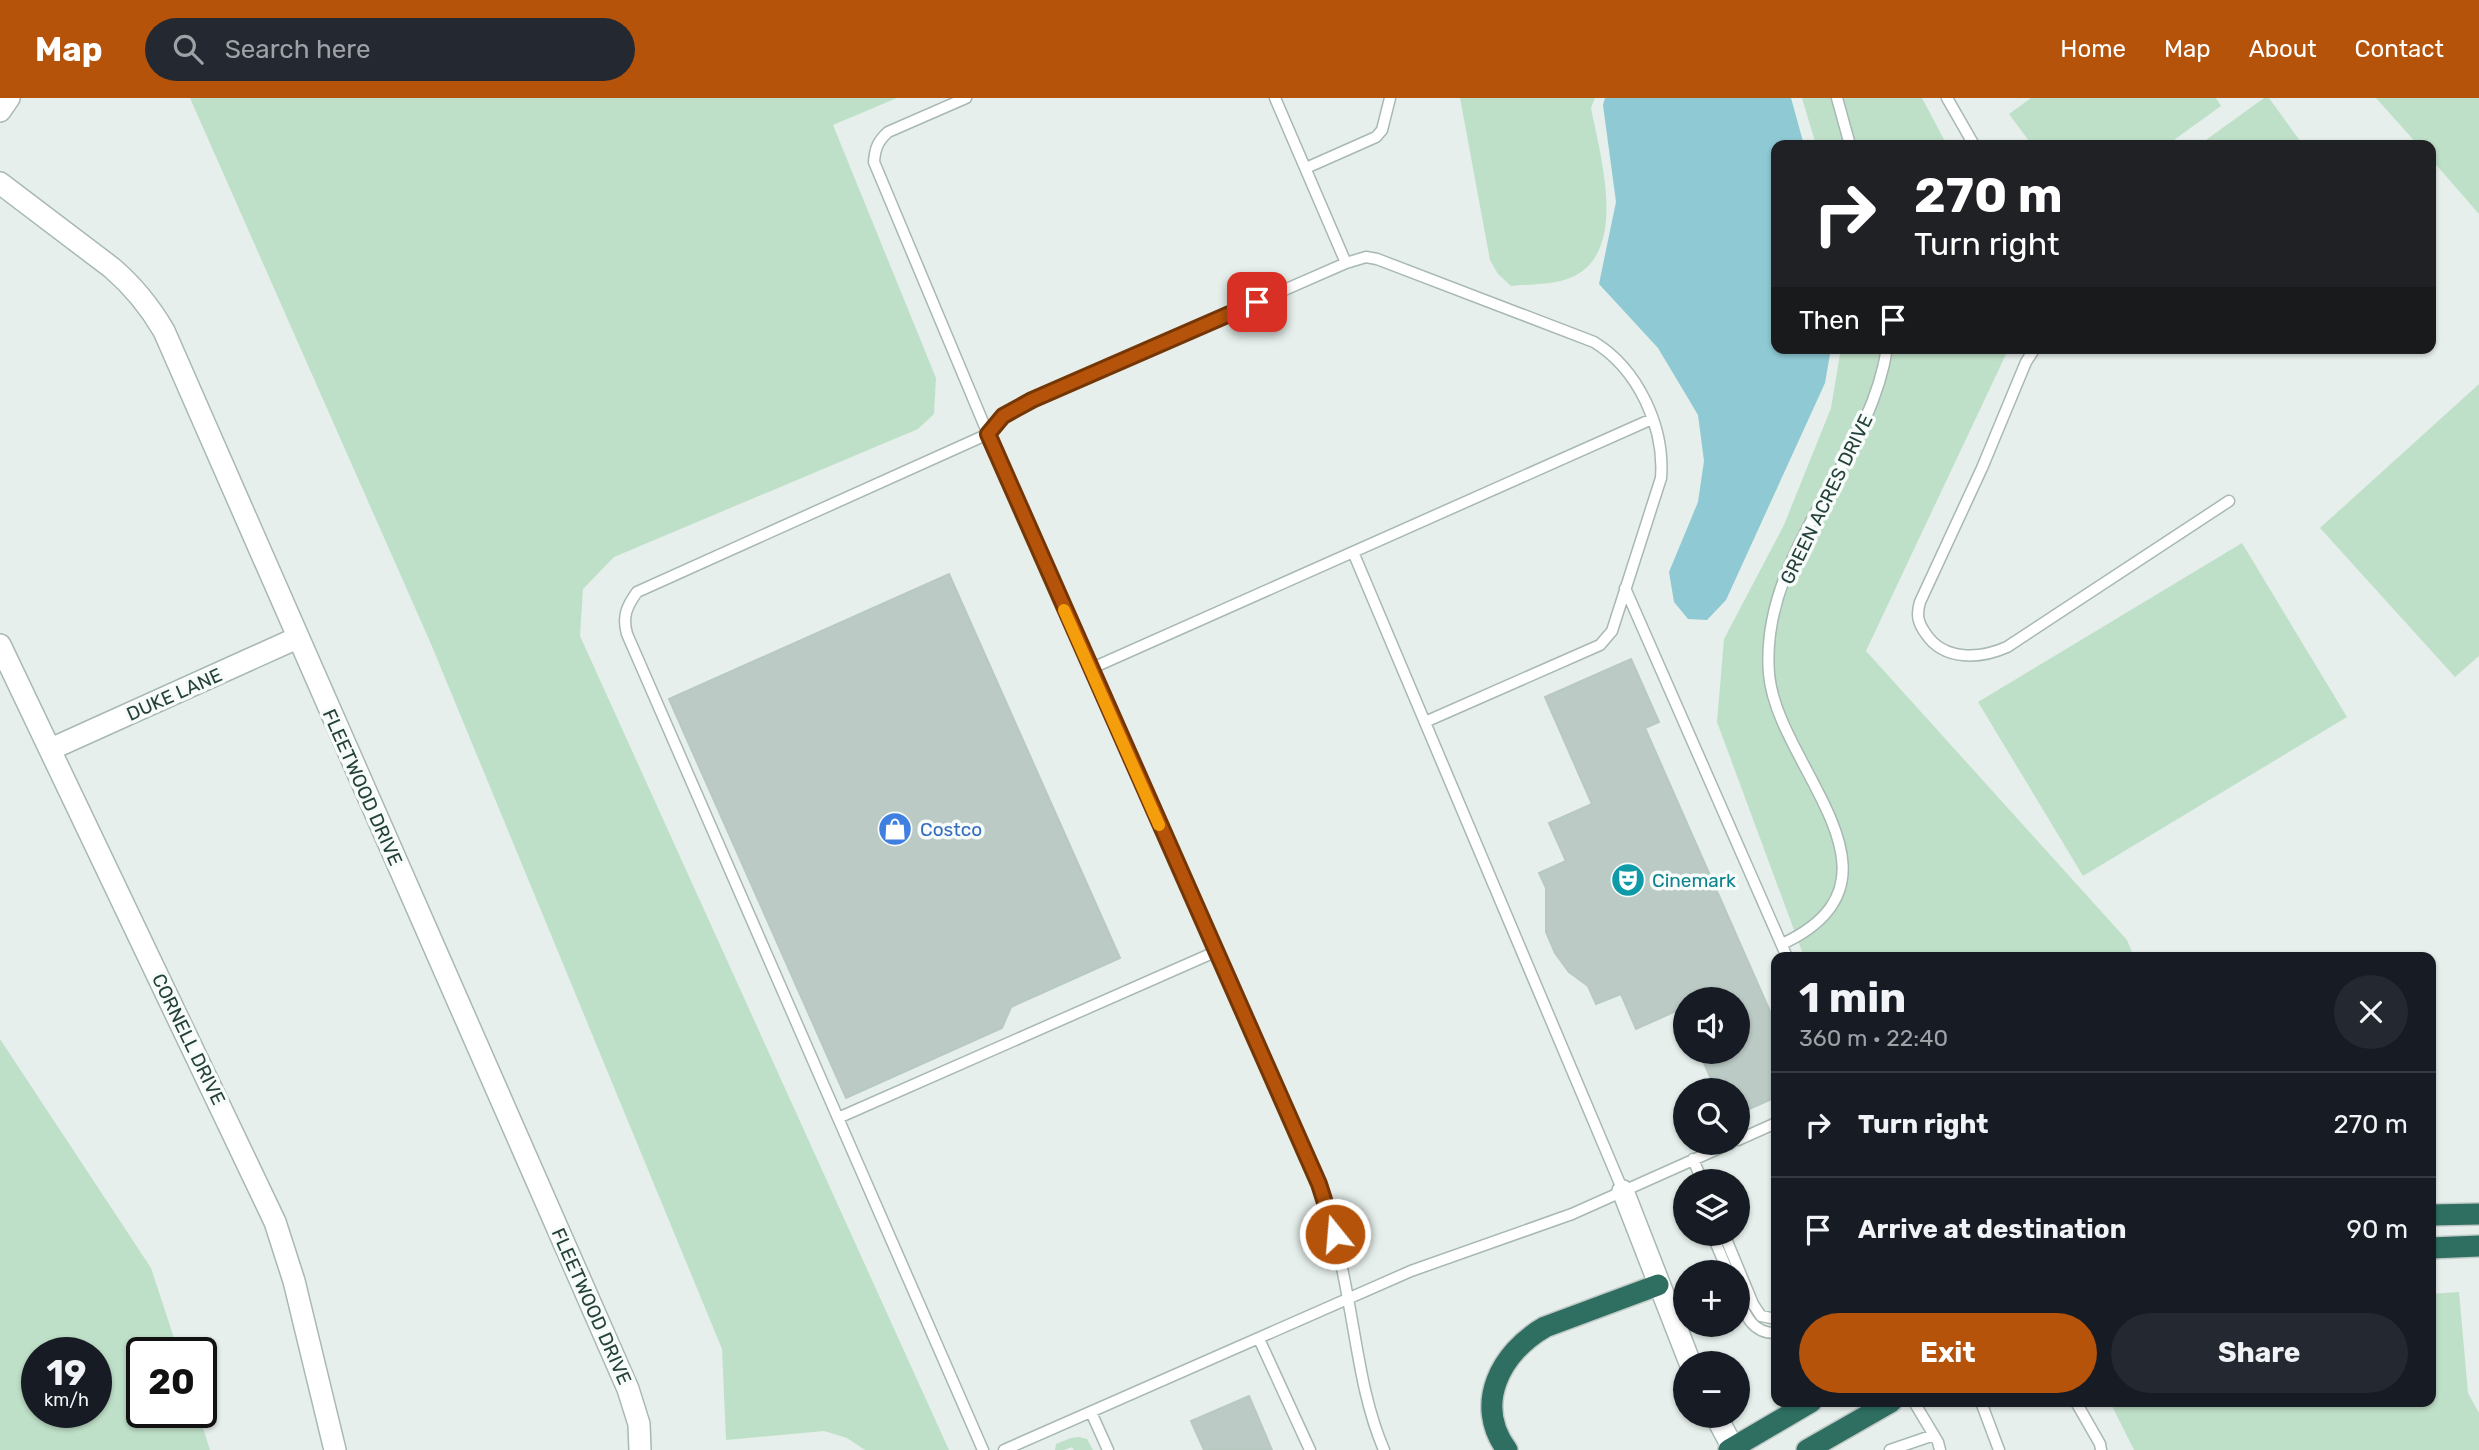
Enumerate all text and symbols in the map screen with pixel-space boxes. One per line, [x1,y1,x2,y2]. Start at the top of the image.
search box [145,18,635,81]
text: Map [35,30,103,69]
icon: search [169,30,207,68]
text: Search here [225,34,370,65]
text: Home [2060,35,2126,63]
text: Map [2164,35,2211,63]
text: About [2249,35,2317,63]
text: Contact [2355,35,2444,63]
text: 270 m [1914,166,2063,224]
icon: right [1799,168,1890,259]
text: Turn right [1914,225,2059,263]
pin [1227,272,1287,332]
icon: arrive [1238,283,1276,321]
icon: arrive [1874,301,1912,339]
text: Then [1799,305,1860,336]
street label: GREEN ACRES DRIVE [1775,411,1878,588]
street label: DUKE LANE [123,663,226,726]
street label: FLEETWOOD DRIVE [318,705,407,869]
shop icon: Costco [876,810,914,848]
place label: Costco [920,818,982,841]
theatre icon: Cinemark [1609,861,1647,899]
place label: Cinemark [1652,869,1736,892]
street label: CORNELL DRIVE [147,970,230,1108]
text: 1 min [1799,973,1906,1023]
button: close [2334,975,2408,1049]
map controls [1673,987,1750,1428]
button: sound [1673,987,1750,1064]
text: 360 m · 22:40 [1799,1024,1948,1052]
button: search [1673,1078,1750,1155]
icon: right [1799,1106,1837,1144]
text: Turn right [1858,1109,1988,1140]
text: 270 m [2333,1109,2408,1140]
button: layers [1673,1169,1750,1246]
position arrow [1298,1197,1372,1271]
icon: arrive [1799,1211,1837,1249]
text: Arrive at destination [1858,1214,2126,1245]
text: 90 m [2347,1214,2408,1245]
street label: FLEETWOOD DRIVE [547,1224,636,1388]
button: + [1673,1260,1750,1337]
button: Exit [1799,1313,2097,1393]
button: Share [2111,1313,2408,1393]
speed limit sign: 20 [126,1337,217,1428]
button: − [1673,1351,1750,1428]
text: 19 [47,1352,86,1394]
text: km/h [44,1389,89,1411]

